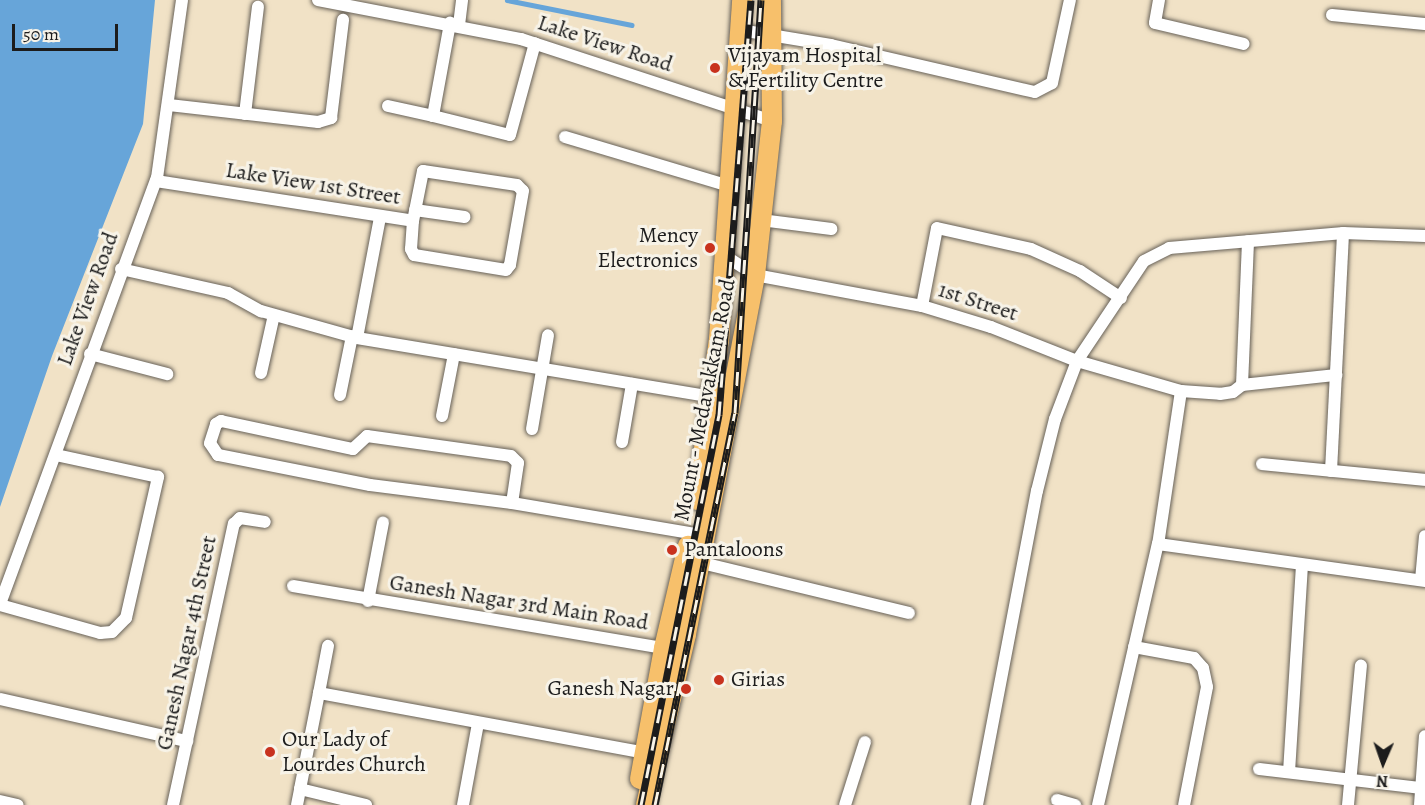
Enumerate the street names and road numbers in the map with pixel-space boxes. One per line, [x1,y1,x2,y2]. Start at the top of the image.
street label: Lake View Road [534,10,676,78]
street label: Lake View 1st Street [224,157,402,211]
street label: Lake View Road [52,229,124,369]
street label: Mount - Medavakkam Road [668,276,742,524]
street label: 1st Street [935,277,1021,327]
street label: Ganesh Nagar 4th Street [151,533,223,753]
street label: Ganesh Nagar 3rd Main Road [388,570,650,636]

